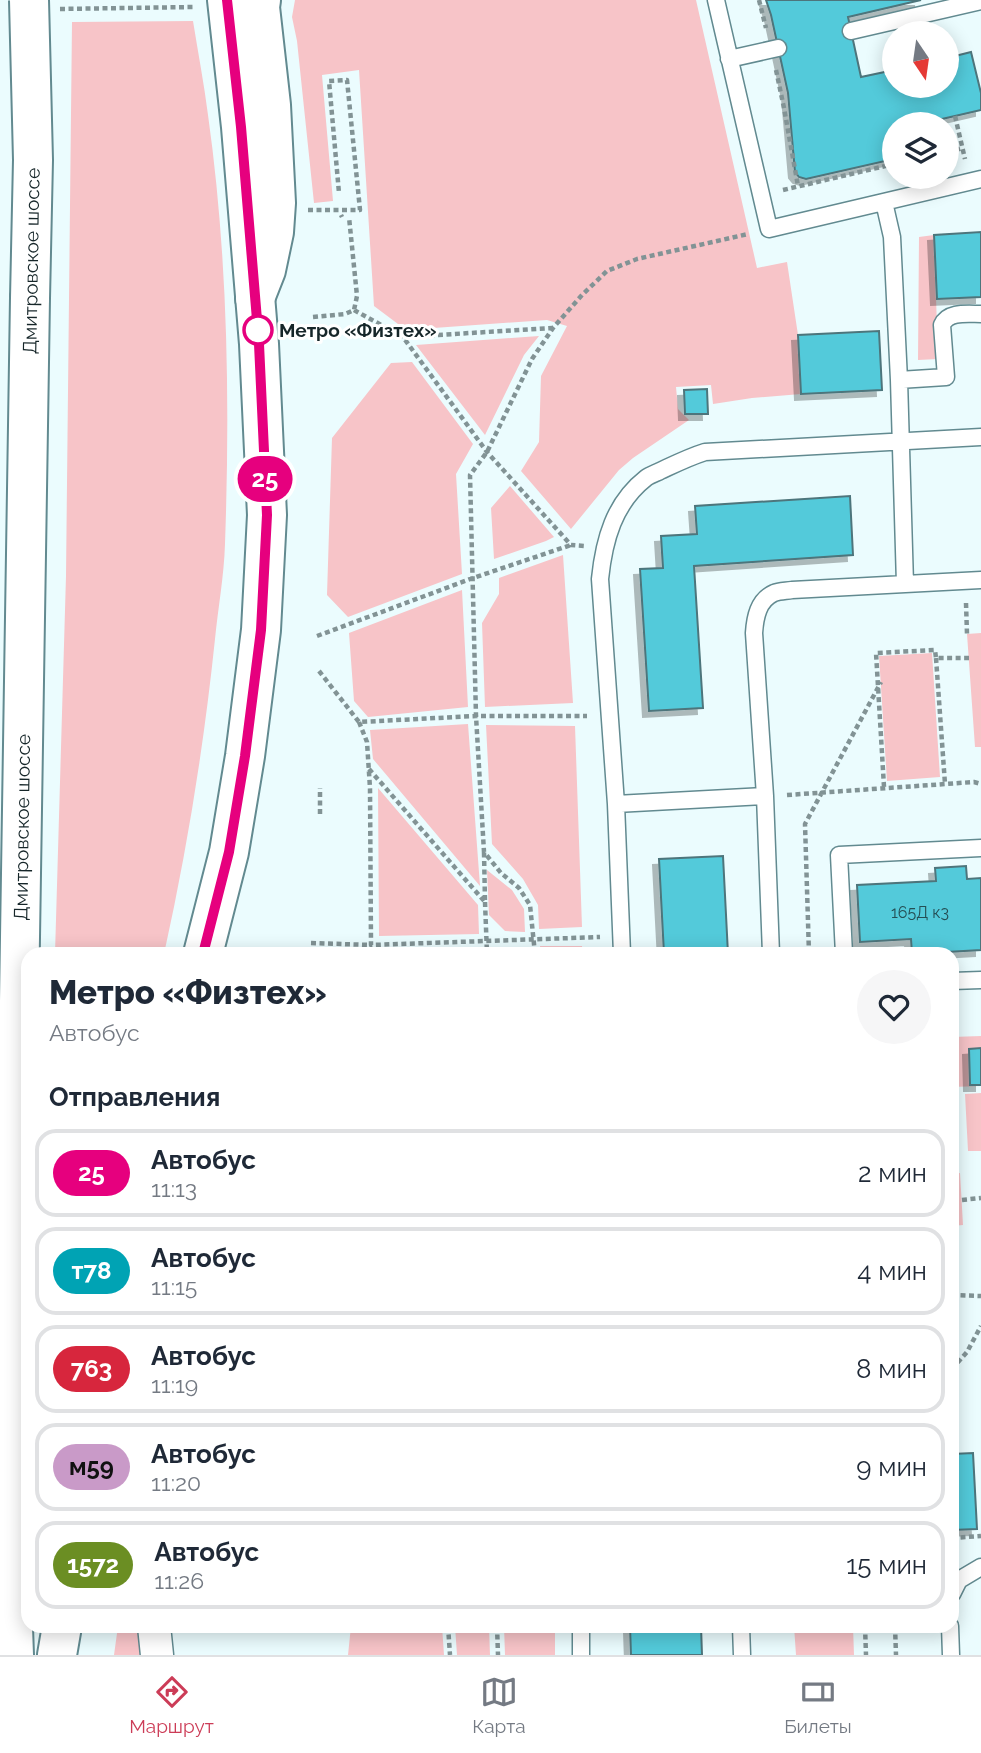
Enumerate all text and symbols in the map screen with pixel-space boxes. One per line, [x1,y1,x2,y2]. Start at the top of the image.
north arrow [882,21,959,98]
map controls [882,21,959,189]
button: layers [882,112,959,189]
street label: Дмитровское шоссе [18,168,44,354]
marker: Метро «Физтех» [243,315,273,345]
place label: Метро «Физтех» [279,319,436,341]
line badge: 25 [233,456,296,502]
text: 25 [252,464,278,493]
street label: Дмитровское шоссе [9,734,34,921]
house number: 165Д к3 [891,903,949,922]
button: heart [857,970,931,1044]
text: Метро «Физтех» [49,973,327,1012]
text: Автобус [49,1019,140,1046]
text: Отправления [49,1082,220,1112]
text: Автобус [151,1145,256,1175]
text: 25 [78,1158,105,1187]
text: 2 мин [858,1158,927,1188]
text: 11:13 [151,1175,197,1202]
text: Автобус [151,1243,256,1273]
text: т78 [72,1256,111,1285]
text: 4 мин [857,1256,927,1286]
text: 11:15 [151,1273,197,1300]
text: Автобус [151,1341,256,1371]
text: 763 [71,1354,112,1383]
text: 8 мин [856,1354,927,1384]
text: 11:19 [151,1371,198,1398]
text: Автобус [151,1439,256,1469]
text: м59 [69,1452,114,1481]
text: 9 мин [856,1452,927,1482]
text: 11:20 [151,1469,201,1496]
text: Автобус [154,1537,259,1567]
text: 1572 [67,1550,119,1579]
text: 15 мин [846,1550,927,1580]
text: 11:26 [154,1567,204,1594]
tab: Маршрут [129,1673,214,1737]
tab: Карта [472,1673,526,1737]
tab: Билеты [784,1673,852,1737]

